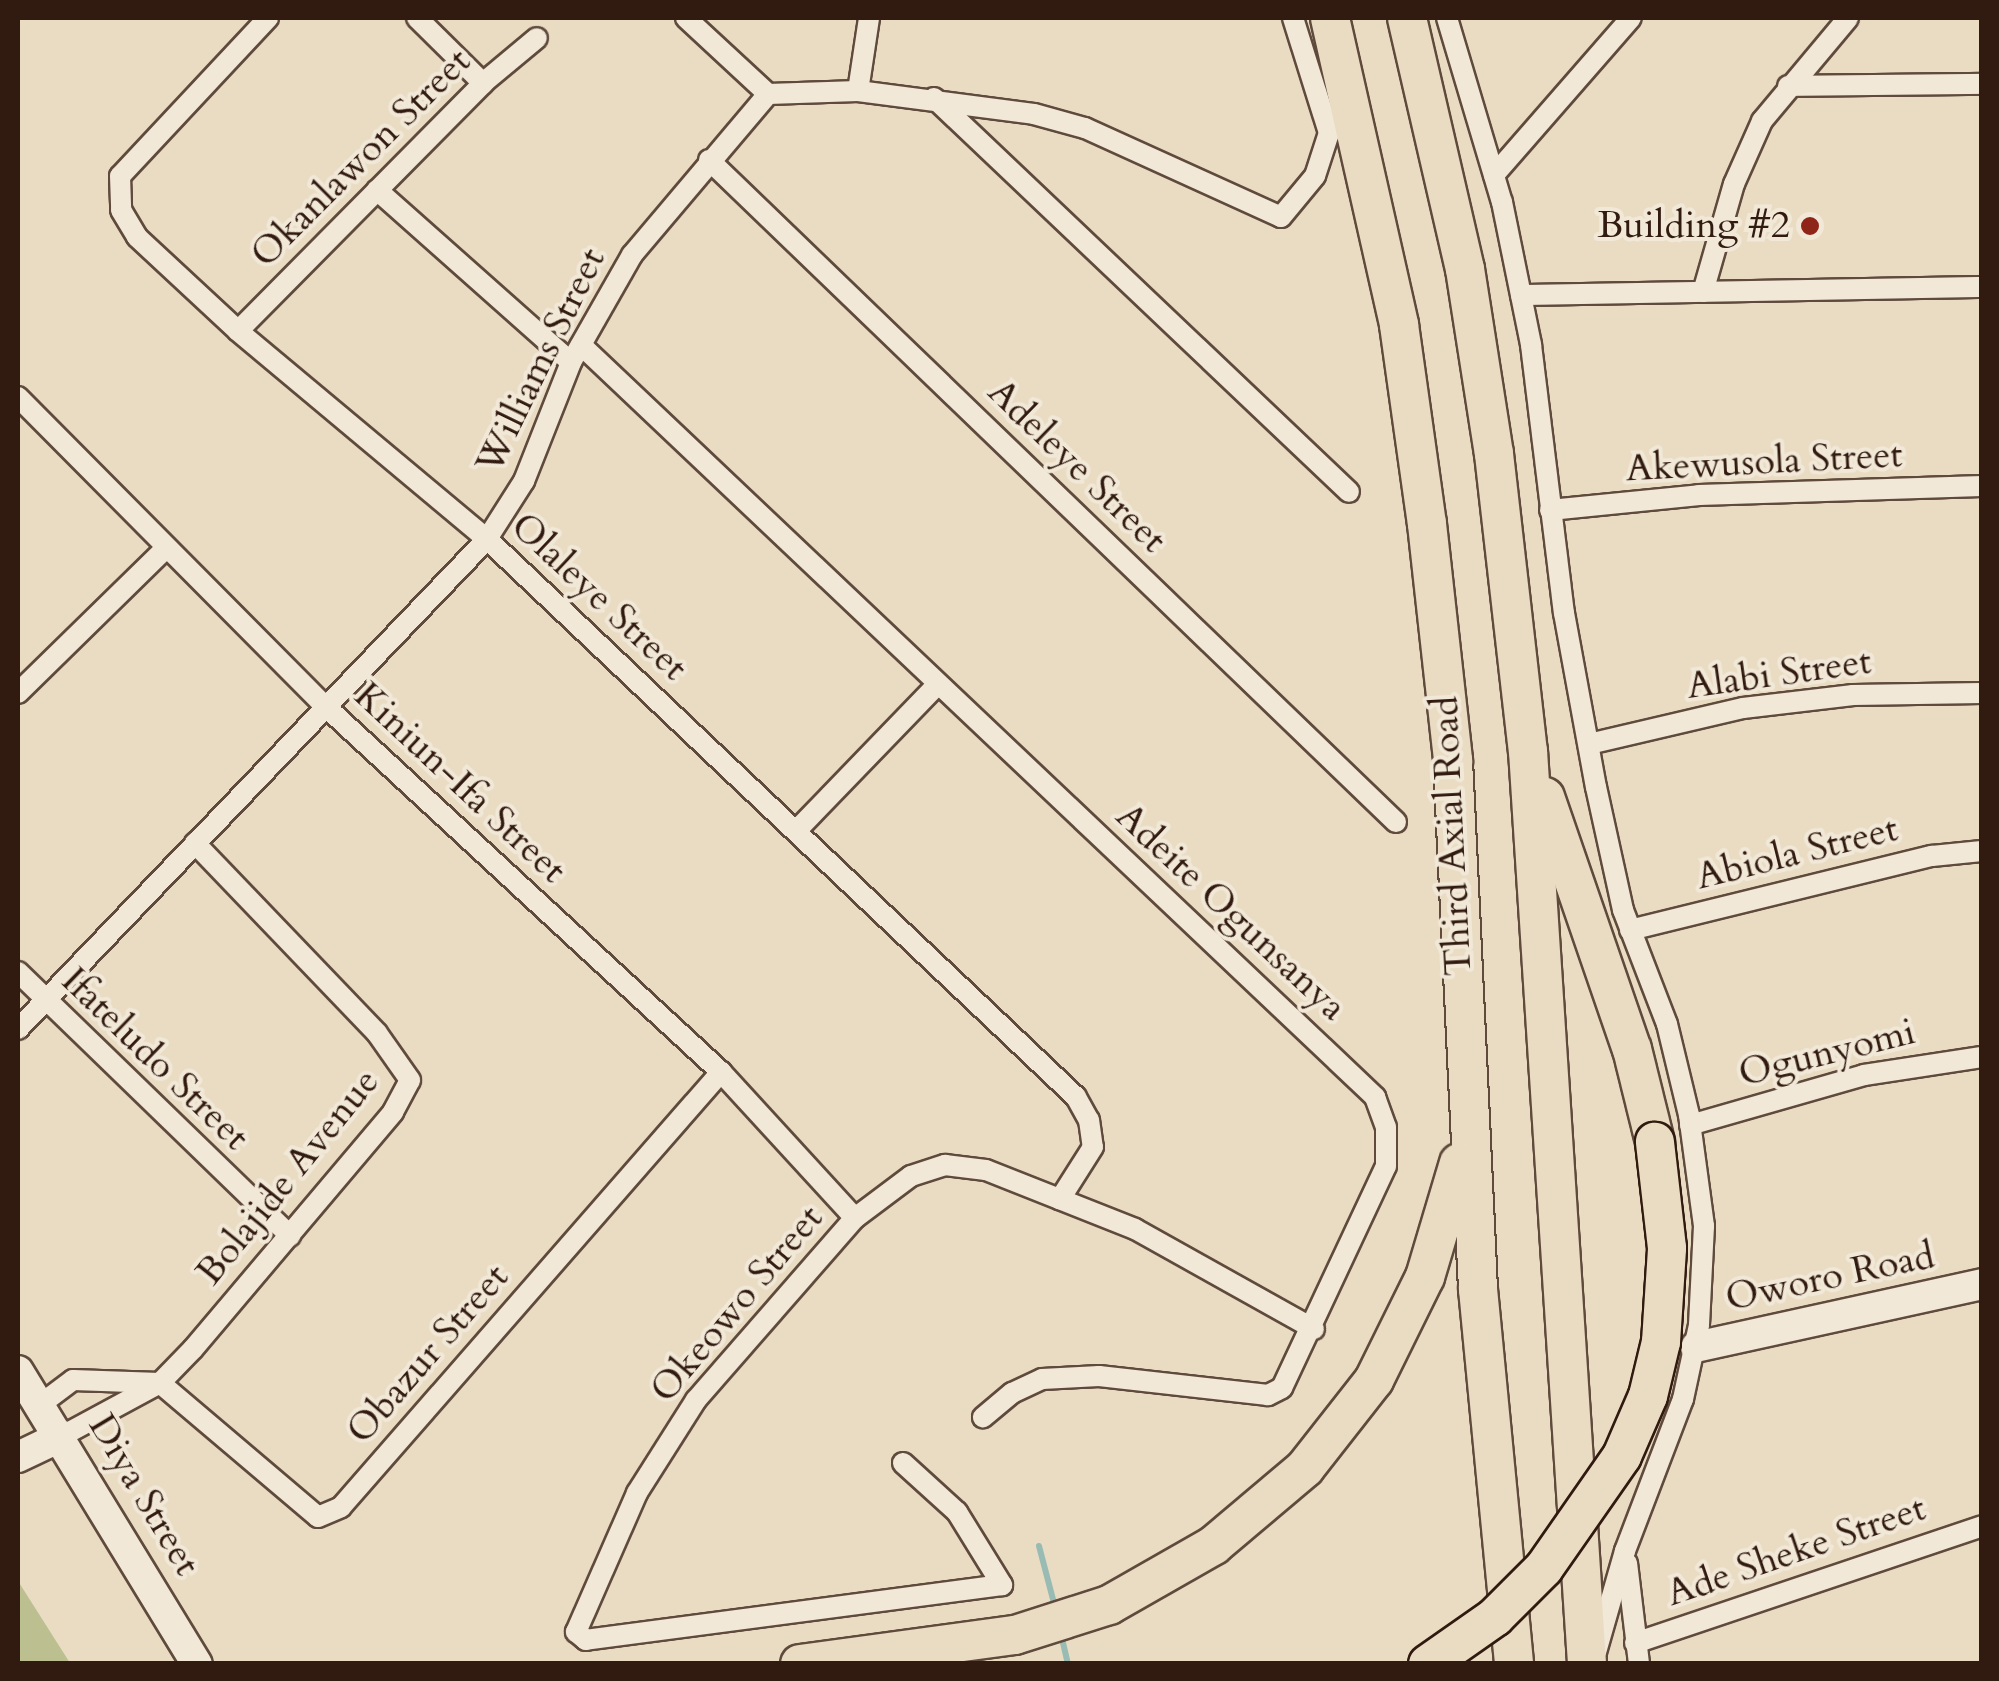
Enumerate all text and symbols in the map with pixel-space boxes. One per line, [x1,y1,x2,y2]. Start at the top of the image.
street label: Okanlawon Street [242,39,480,277]
place label: Building #2 [1597,203,1790,249]
marker: Building #2 [1799,215,1821,237]
street label: Williams Street [467,241,615,481]
street label: Adeleye Street [978,370,1176,562]
street label: Akewusola Street [1625,432,1903,492]
street label: Olaleye Street [501,504,697,690]
street label: Alabi Street [1684,638,1874,710]
street label: Kiniun-Ifa Street [345,673,575,893]
street label: Third Axial Road [1422,695,1482,977]
street label: Adeite Ogunsanya [1106,794,1356,1030]
street label: Abiola Street [1691,806,1903,900]
street label: Ifateludo Street [52,958,258,1160]
street label: Ogunyomi [1734,1009,1920,1097]
street label: Bolajide Avenue [187,1060,389,1294]
street label: Okeowo Street [641,1196,833,1412]
street label: Oworo Road [1722,1233,1938,1321]
street label: Obazur Street [338,1255,518,1453]
street label: Diya Street [78,1406,210,1584]
street label: Ade Sheke Street [1660,1485,1932,1617]

